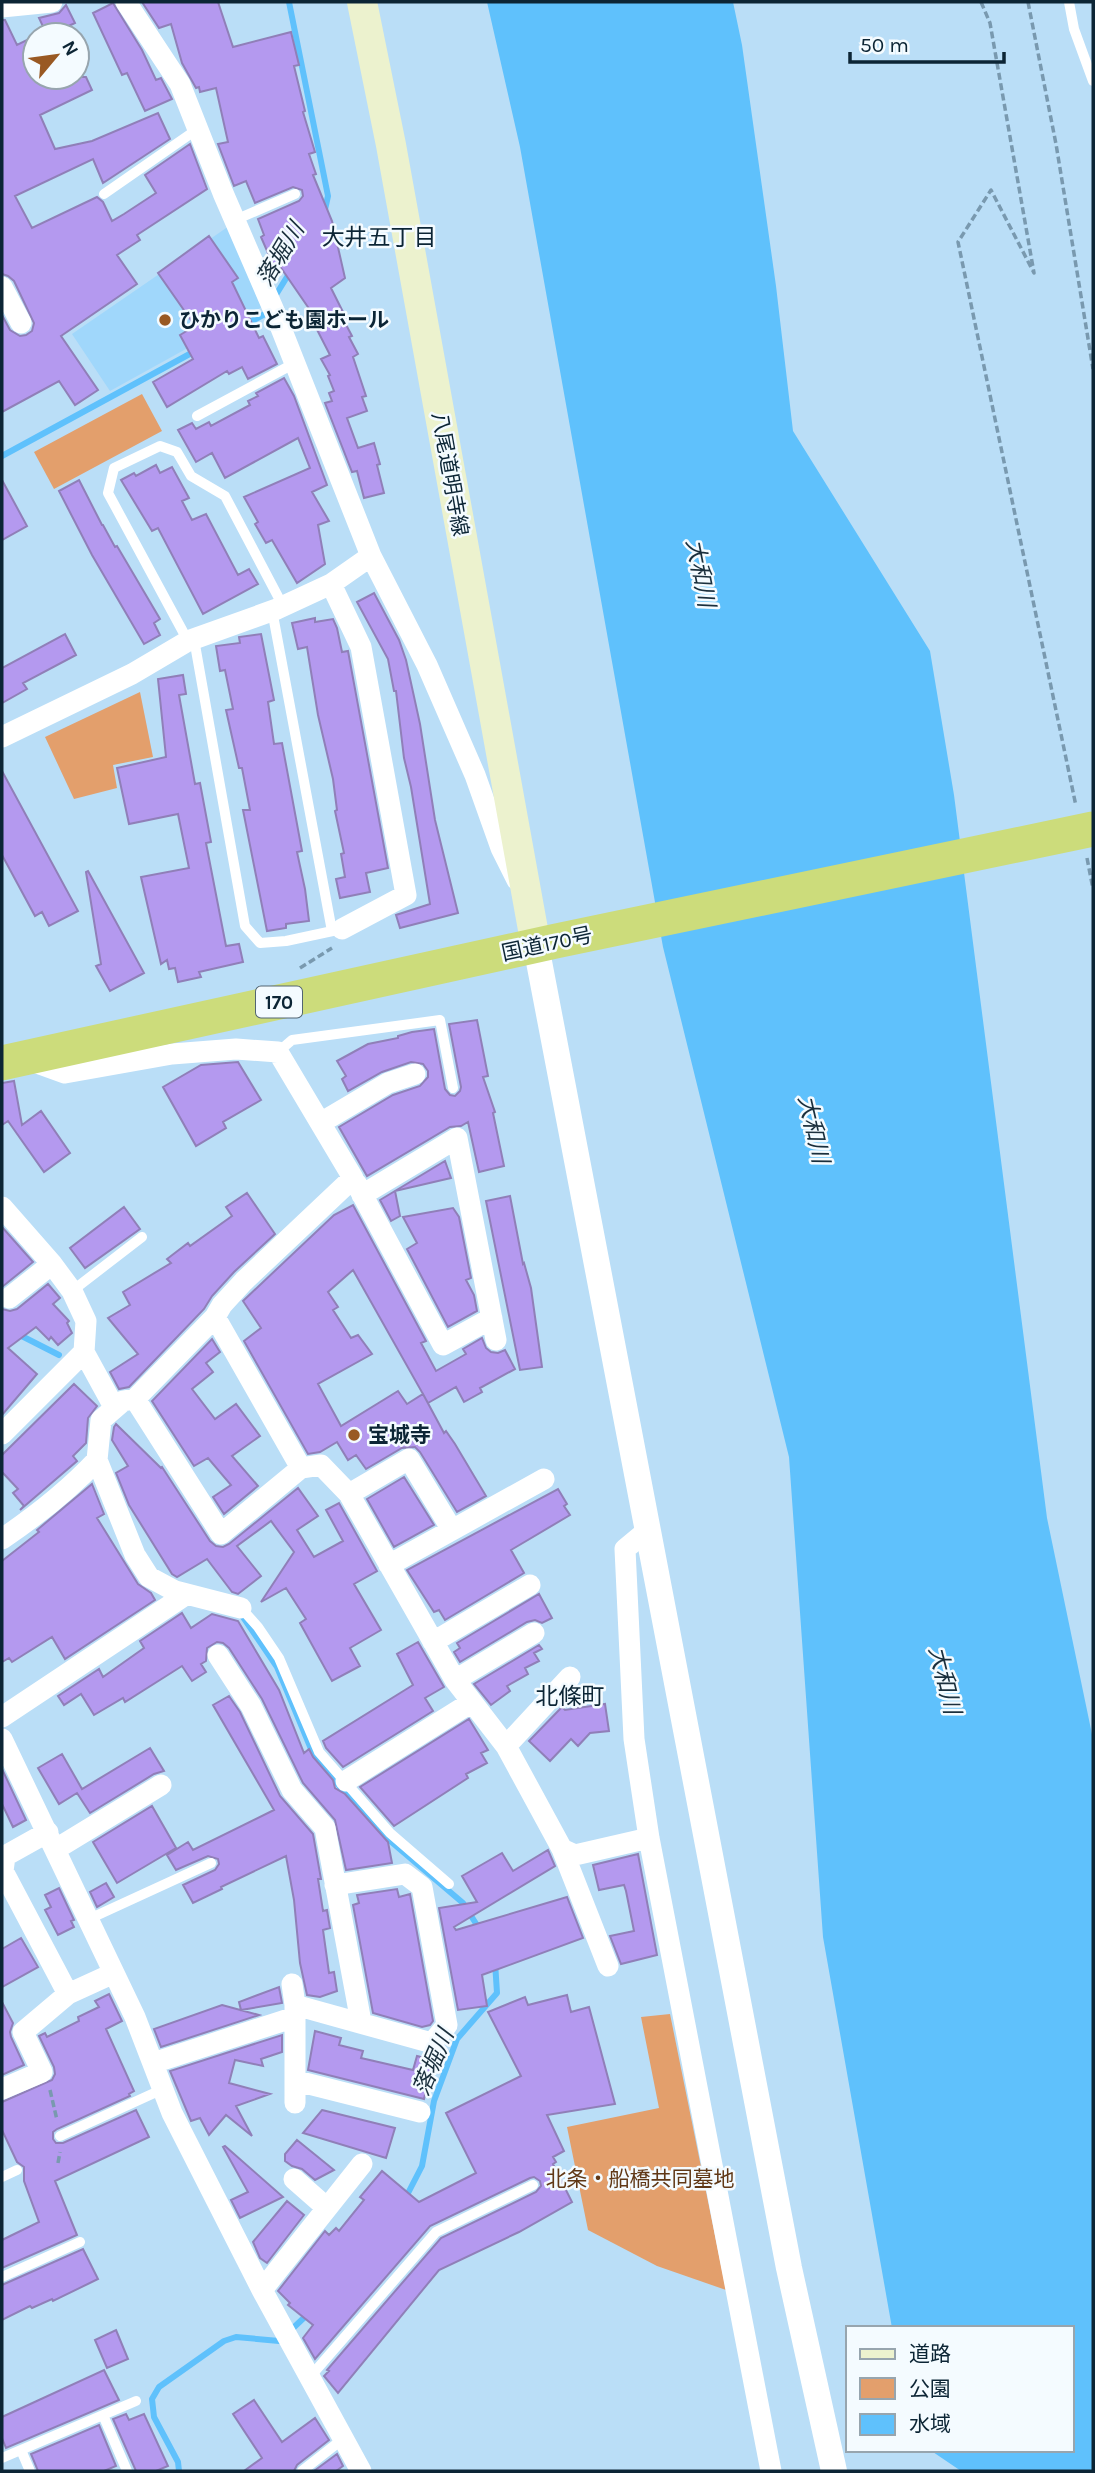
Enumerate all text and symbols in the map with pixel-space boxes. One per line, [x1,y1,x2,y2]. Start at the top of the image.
north arrow [21,21,91,91]
scale bar [850,21,1004,65]
text: 50 m [860,33,909,57]
text: N [57,37,83,60]
water label: 落堀川 [251,215,311,291]
district label: 大井五丁目 [322,224,437,251]
place label: ひかりこども園ホール [179,308,389,332]
marker: ひかりこども園ホール [157,312,173,328]
street label: 八尾道明寺線 [427,410,473,538]
water label: 大和川 [681,537,721,612]
street label: 国道170号 [499,923,595,965]
road number: 170 [256,986,302,1018]
water label: 大和川 [793,1092,835,1169]
place label: 宝城寺 [368,1423,431,1447]
marker: 宝城寺 [346,1427,362,1443]
water label: 大和川 [923,1643,967,1720]
district label: 北條町 [536,1683,605,1710]
water label: 落堀川 [408,2022,461,2099]
park label: 北条・船橋共同墓地 [546,2167,735,2191]
legend [846,2326,1074,2452]
text: 道路 [909,2342,951,2366]
text: 公園 [909,2377,951,2401]
text: 水域 [909,2412,951,2436]

